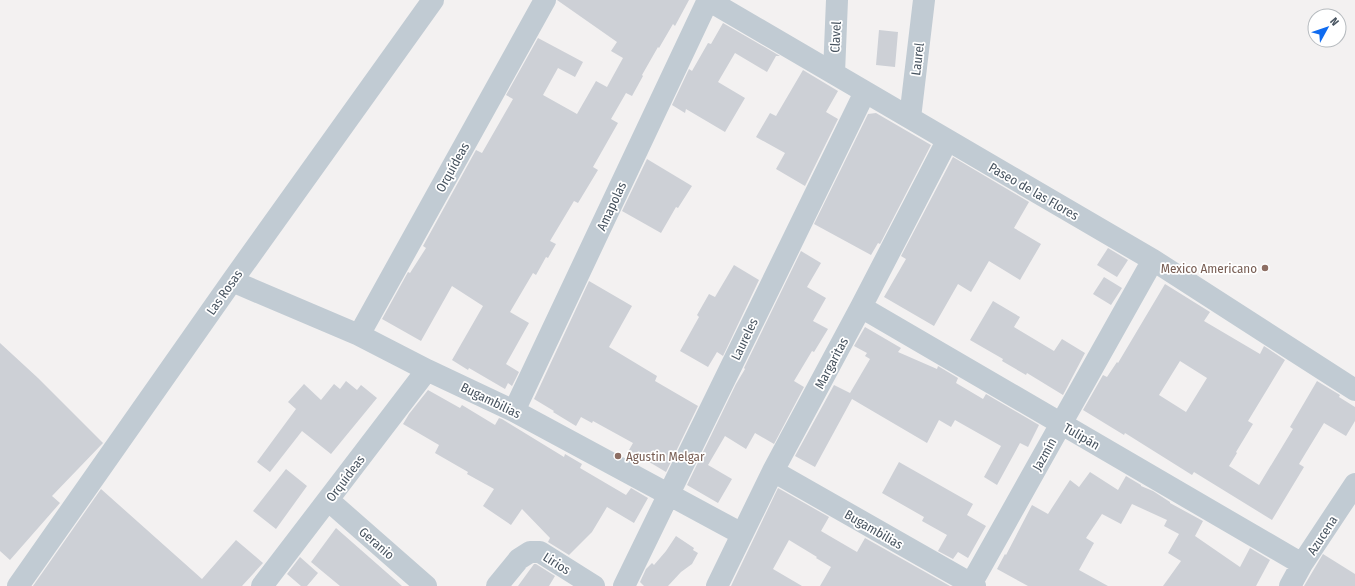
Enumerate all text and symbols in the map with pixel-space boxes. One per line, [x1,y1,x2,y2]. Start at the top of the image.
north arrow [1307,8,1347,48]
text: N [1327,15,1341,29]
street label: Clavel [827,20,844,53]
street label: Laurel [908,41,927,76]
street label: Orquídeas [433,139,472,195]
street label: Paseo de las Flores [986,160,1082,223]
street label: Amapolas [594,179,629,233]
place label: Mexico Americano [1161,261,1257,276]
marker: Mexico Americano [1260,263,1270,273]
street label: Las Rosas [203,266,246,318]
street label: Laureles [728,315,761,363]
street label: Margaritas [812,335,851,391]
street label: Bugambilias [458,379,524,422]
street label: Tulipán [1061,420,1102,453]
street label: Jazmín [1029,435,1060,473]
place label: Agustin Melgar [626,449,705,464]
marker: Agustin Melgar [613,451,623,461]
street label: Orquídeas [323,452,368,505]
street label: Bugambilias [842,507,906,552]
street label: Azucena [1304,513,1341,558]
street label: Geranio [356,524,397,563]
street label: Lirios [540,549,573,578]

